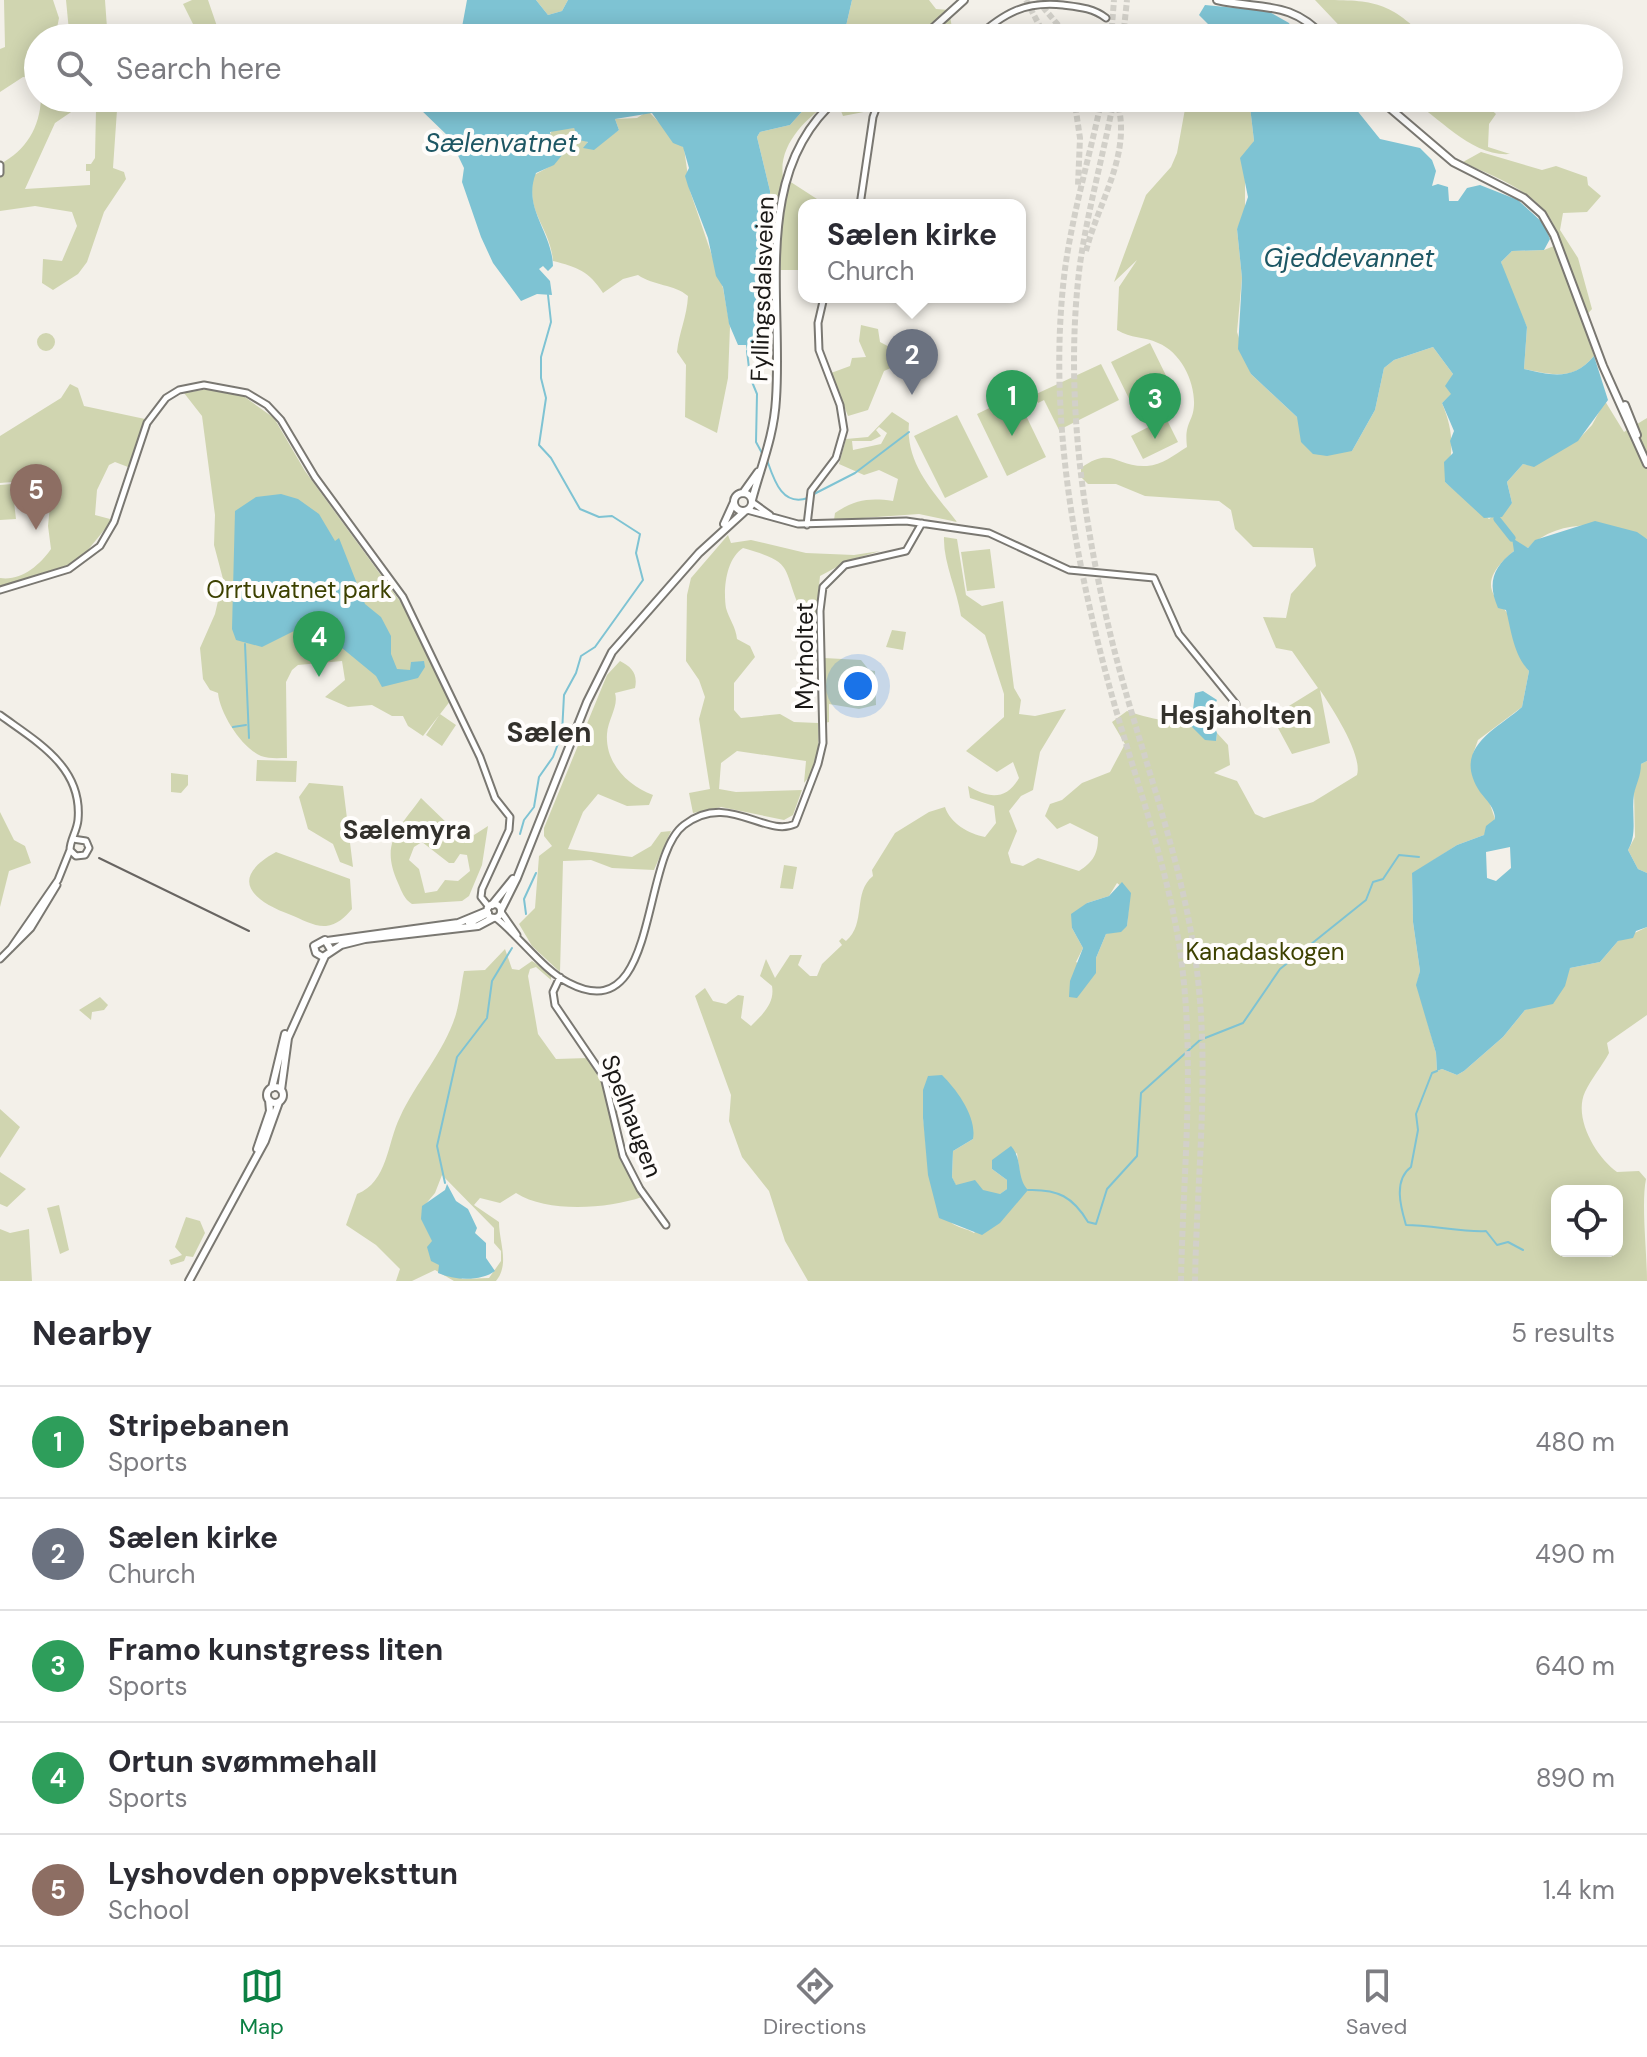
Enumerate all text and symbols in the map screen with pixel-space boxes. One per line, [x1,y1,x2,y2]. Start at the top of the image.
search box [24,24,1623,112]
icon: search [52,46,96,90]
text: Search here [116,49,282,88]
water label: Sælenvatnet [425,126,578,160]
street label: Fyllingsdalsveien [743,196,781,382]
popup [798,199,1026,303]
text: Sælen kirke [827,215,997,254]
water label: Gjeddevannet [1264,241,1435,275]
text: Church [827,254,914,288]
pin: 2 [886,329,938,395]
pin: 1 [986,370,1038,436]
pin: 3 [1129,373,1181,439]
pin: 5 [10,464,62,530]
park label: Orrtuvatnet park [206,574,392,605]
street label: Myrholtet [789,602,820,710]
pin: 4 [293,611,345,677]
your location [838,666,878,706]
district label: Hesjaholten [1160,698,1312,732]
district label: Sælen [507,714,591,751]
district label: Sælemyra [343,813,471,847]
park label: Kanadaskogen [1186,936,1344,967]
street label: Spelhaugen [594,1050,670,1182]
map controls [1551,1185,1623,1257]
button: locate [1551,1185,1623,1257]
text: Nearby [32,1311,152,1356]
text: 5 results [1511,1316,1615,1350]
text: Stripebanen [108,1406,290,1445]
text: 1 [53,1425,63,1459]
text: 480 m [1536,1425,1615,1459]
text: Sports [108,1445,188,1479]
text: Sælen kirke [108,1518,278,1557]
text: 2 [50,1537,66,1571]
text: 490 m [1535,1537,1615,1571]
text: Church [108,1557,195,1591]
text: Framo kunstgress liten [108,1630,443,1669]
text: 3 [50,1649,66,1683]
text: 640 m [1535,1649,1615,1683]
text: Sports [108,1669,188,1703]
text: Ortun svømmehall [108,1742,377,1781]
text: 4 [50,1761,66,1795]
text: 890 m [1536,1761,1615,1795]
text: Sports [108,1781,188,1815]
text: Lyshovden oppveksttun [108,1854,458,1893]
text: 5 [50,1873,66,1907]
text: 1.4 km [1543,1873,1615,1907]
text: School [108,1893,190,1927]
tab: Map [240,1964,284,2041]
tab: Directions [763,1964,867,2041]
tab: Saved [1346,1964,1407,2041]

